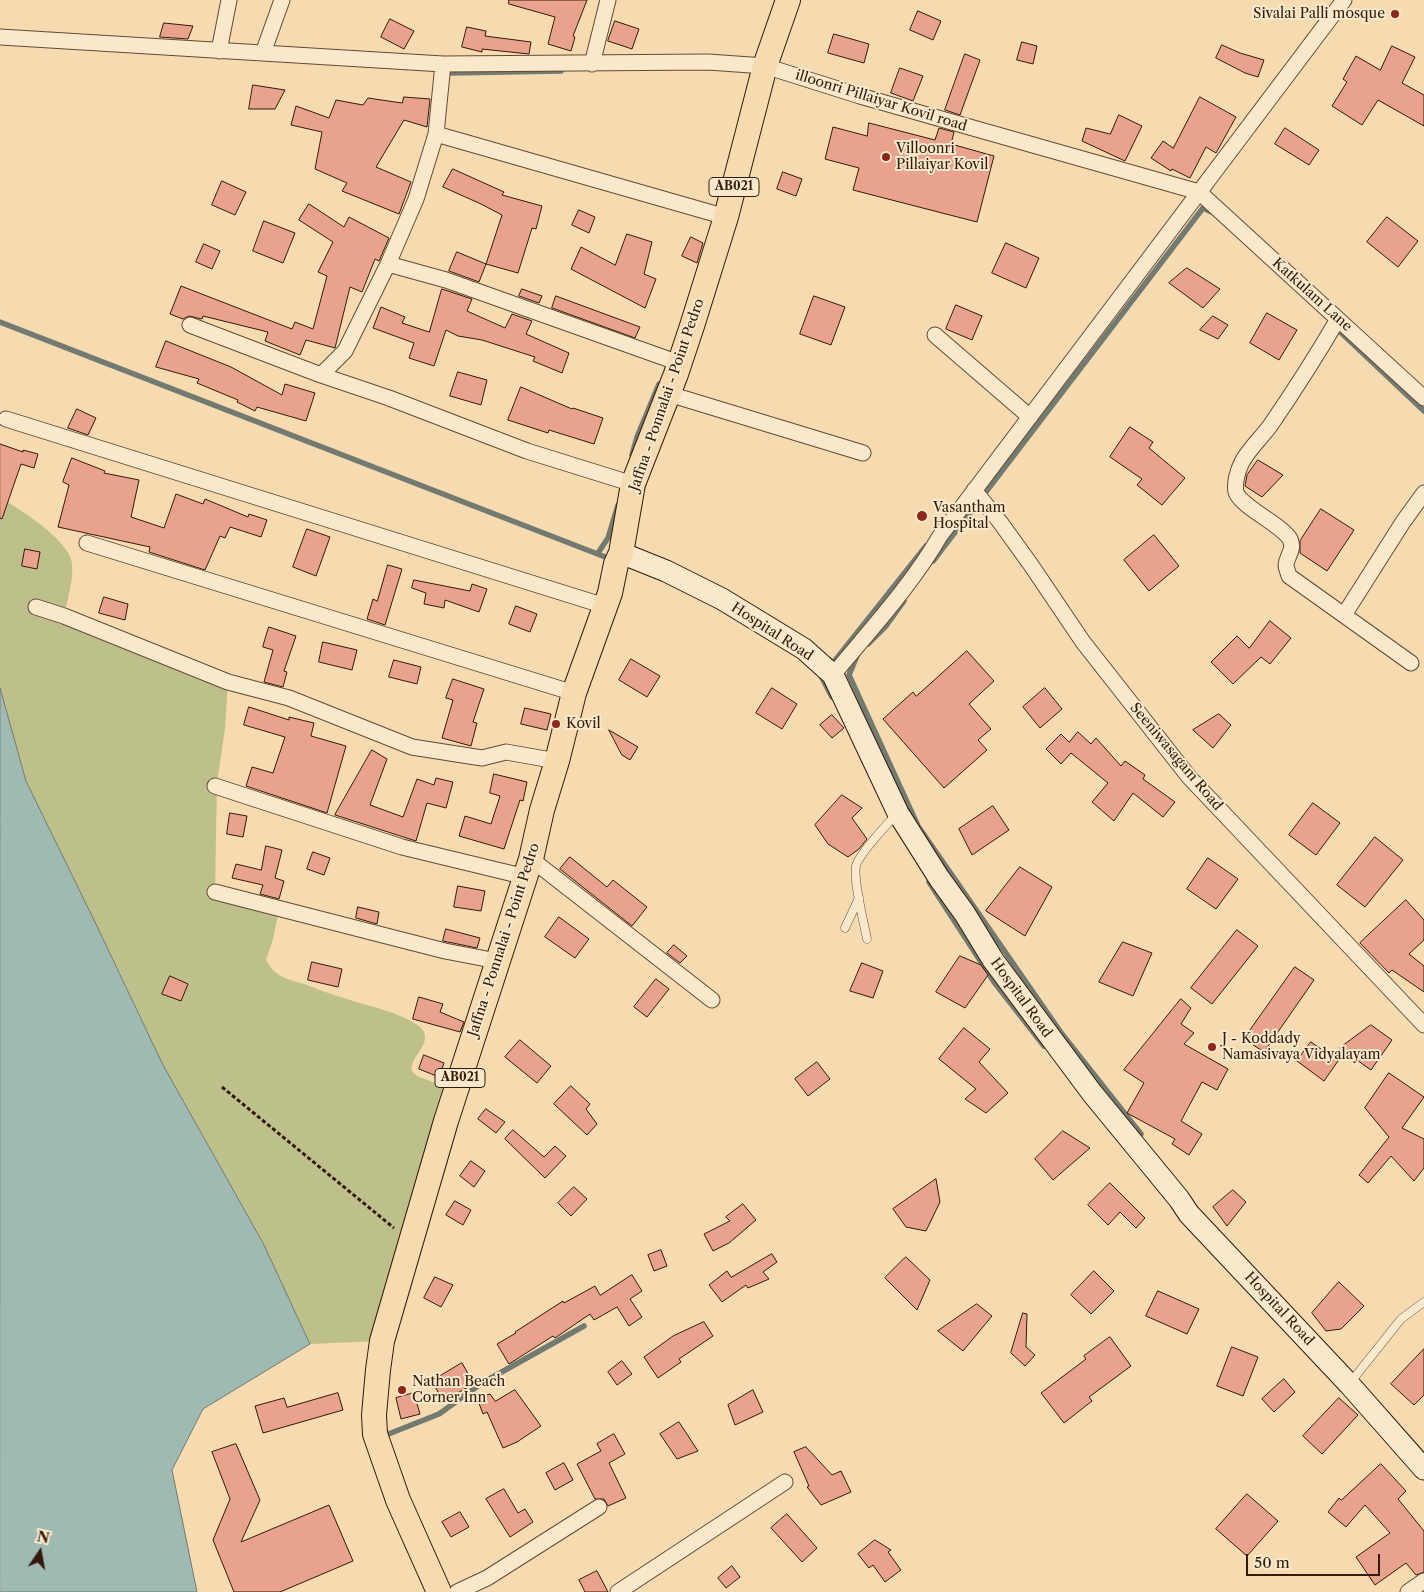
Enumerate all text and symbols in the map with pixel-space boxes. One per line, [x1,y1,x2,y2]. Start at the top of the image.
place label: Sivalai Palli mosque [1253,6,1385,22]
marker: Sivalai Palli mosque [1389,8,1401,20]
street label: illoonri Pillaiyar Kovil road [793,67,969,135]
place label: Villoonri Pillaiyar Kovil [896,141,988,174]
marker: Villoonri Pillaiyar Kovil [880,151,892,163]
road number: AB021 [709,178,759,196]
street label: Katkulam Lane [1269,255,1355,335]
street label: Jaffna - Ponnalai - Point Pedro [626,296,708,494]
place label: Vasantham Hospital [933,500,1006,532]
marker: Vasantham Hospital [915,509,929,523]
street label: Hospital Road [728,599,816,665]
street label: Seeniwasagam Road [1126,700,1226,814]
place label: Kovil [566,716,601,732]
marker: Kovil [550,718,562,730]
street label: Jaffna - Ponnalai - Point Pedro [465,841,543,1039]
street label: Hospital Road [987,955,1055,1041]
place label: J - Koddady Namasivaya Vidyalayam [1222,1031,1381,1064]
marker: J - Koddady Namasivaya Vidyalayam [1206,1041,1218,1053]
road number: AB021 [435,1068,485,1088]
street label: Hospital Road [1241,1269,1317,1349]
place label: Nathan Beach Corner Inn [412,1374,505,1406]
marker: Nathan Beach Corner Inn [396,1384,408,1396]
north arrow [15,1527,65,1577]
text: N [35,1527,51,1547]
scale bar [1249,1544,1383,1576]
text: 50 m [1254,1553,1290,1572]

